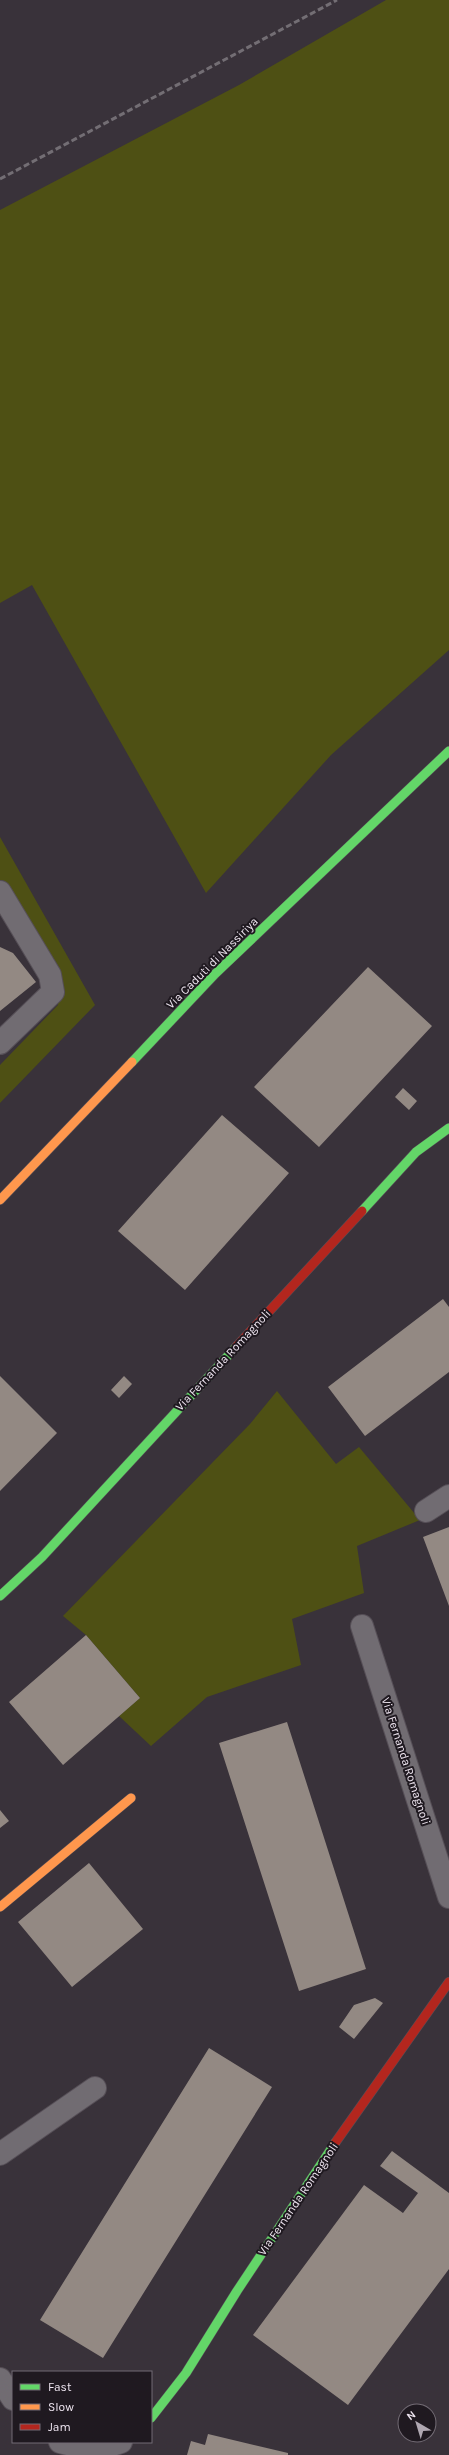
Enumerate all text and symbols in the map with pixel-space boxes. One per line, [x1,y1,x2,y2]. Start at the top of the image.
street label: Via Caduti di Nassiriya [163,914,261,1012]
street label: Via Fernanda Romagnoli [172,1307,274,1413]
street label: Via Fernanda Romagnoli [379,1696,433,1826]
street label: Via Fernanda Romagnoli [255,2140,341,2258]
legend [12,2371,152,2443]
text: Fast [48,2380,72,2394]
text: Slow [48,2400,74,2414]
north arrow [397,2403,437,2443]
text: N [404,2408,418,2423]
text: Jam [48,2420,71,2434]

